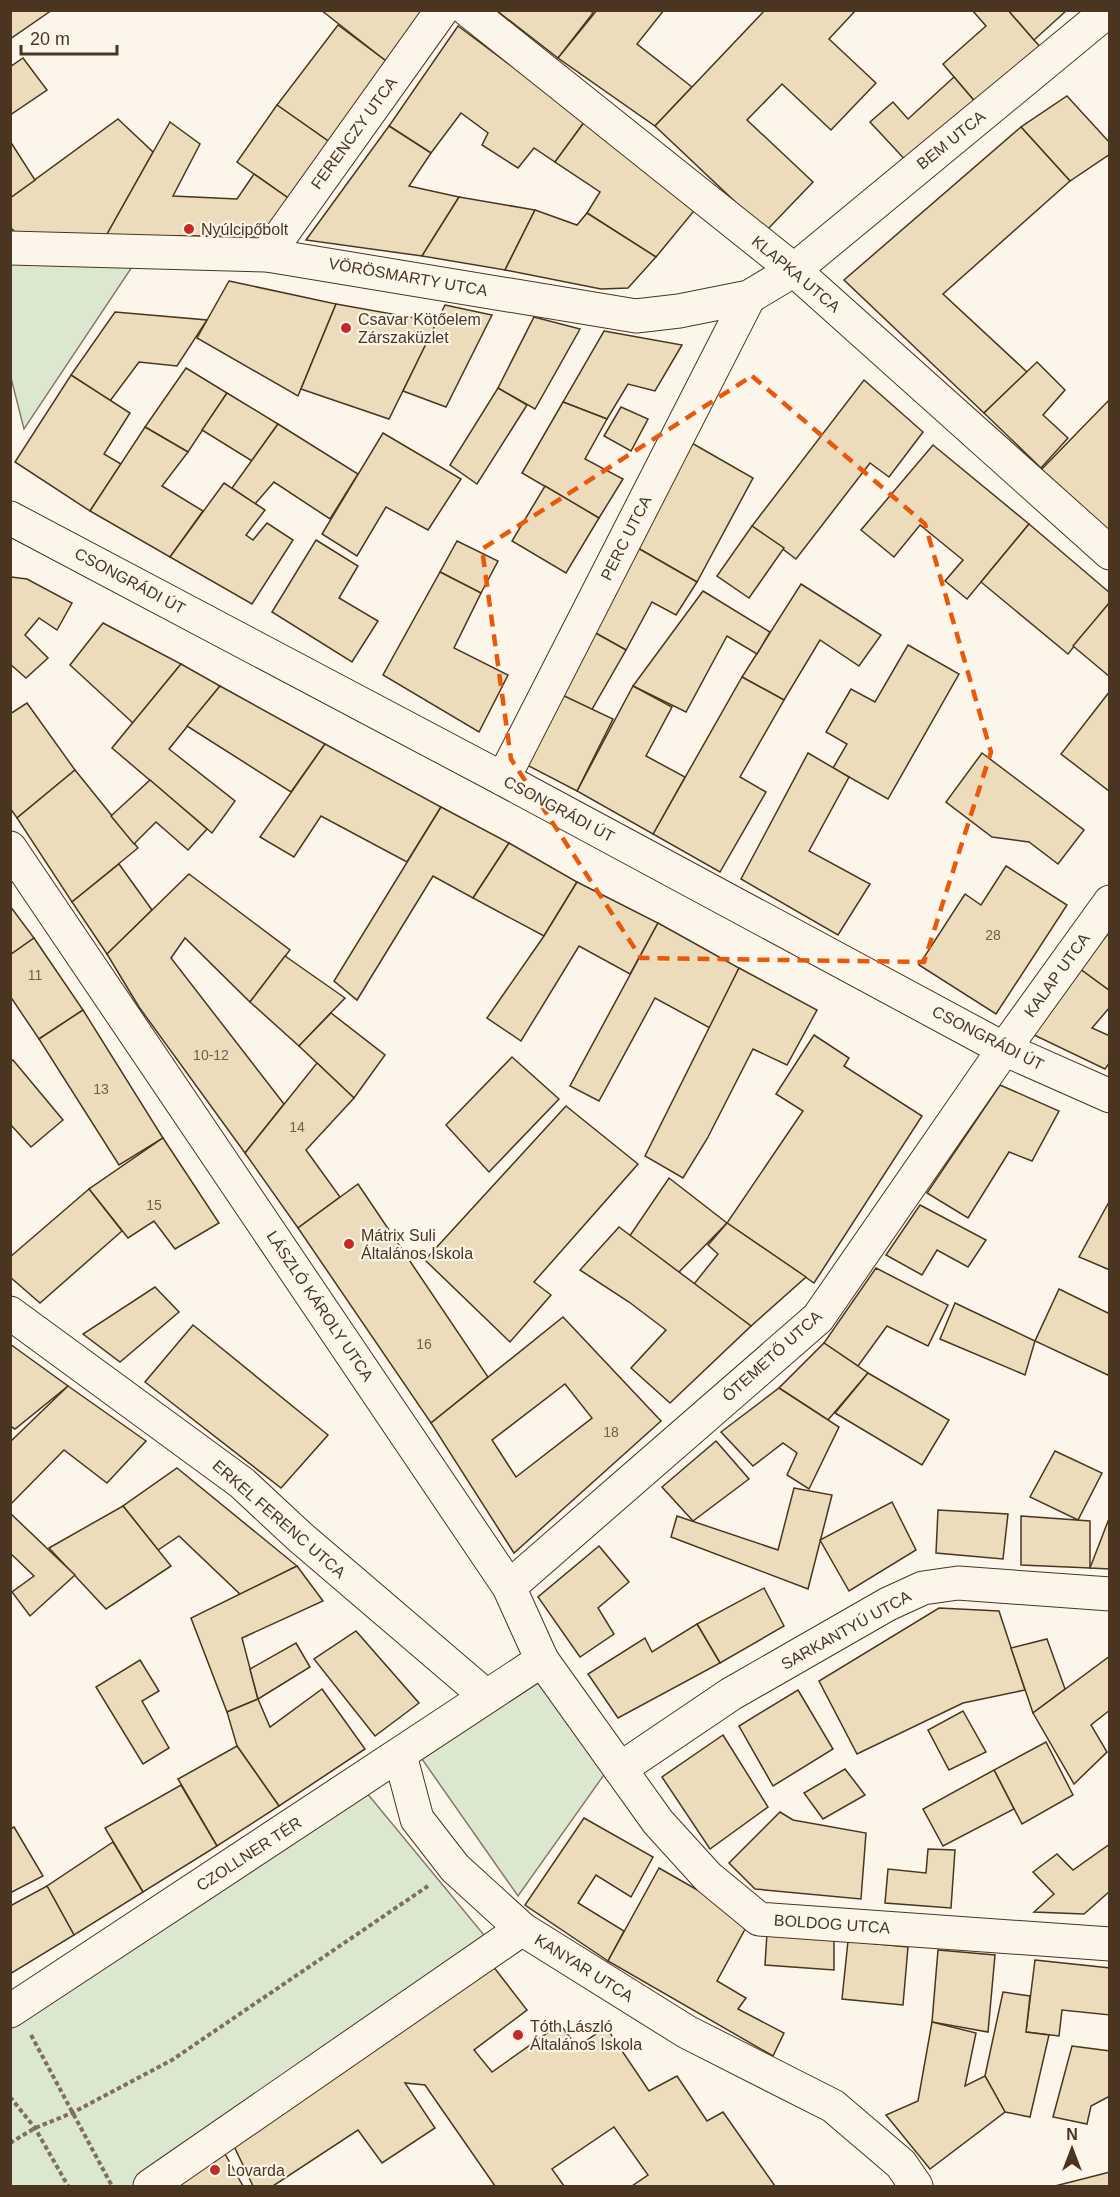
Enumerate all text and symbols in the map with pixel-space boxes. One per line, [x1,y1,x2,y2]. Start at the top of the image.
scale bar [21,18,117,56]
text: 20 m [30,29,70,49]
street label: FERENCZY UTCA [308,74,400,192]
street label: BEM UTCA [914,107,989,173]
place label: Nyúlcipőbolt [201,221,289,238]
marker: Nyúlcipőbolt [182,222,196,236]
street label: KLAPKA UTCA [749,232,844,316]
street label: VÖRÖSMARTY UTCA [327,255,489,299]
place label: Csavar Kötőelem Zárszaküzlet [358,311,481,346]
marker: Csavar Kötőelem Zárszaküzlet [339,321,353,335]
street label: PERC UTCA [597,493,655,583]
street label: CSONGRÁDI ÚT [72,544,189,617]
street label: CSONGRÁDI ÚT [501,772,618,845]
house number: 28 [985,927,1001,943]
street label: KALAP UTCA [1021,930,1093,1020]
house number: 11 [28,967,42,983]
street label: CSONGRÁDI ÚT [929,1002,1047,1074]
house number: 10-12 [193,1047,229,1063]
house number: 13 [93,1081,109,1097]
house number: 14 [289,1119,305,1135]
house number: 15 [146,1197,162,1213]
street label: LÁSZLÓ KÁROLY UTCA [263,1227,378,1384]
place label: Mátrix Suli Általános Iskola [361,1227,473,1262]
marker: Mátrix Suli Általános Iskola [342,1237,356,1251]
street label: ÓTEMETŐ UTCA [718,1306,825,1405]
house number: 16 [416,1336,432,1352]
house number: 18 [603,1424,619,1440]
street label: ERKEL FERENC UTCA [209,1457,349,1581]
street label: SARKANTYÚ UTCA [778,1586,914,1673]
street label: CZOLLNER TÉR [193,1813,305,1894]
street label: BOLDOG UTCA [773,1911,891,1937]
street label: KANYAR UTCA [532,1931,637,2005]
place label: Tóth László Általános Iskola [530,2018,642,2053]
marker: Tóth László Általános Iskola [511,2028,525,2042]
north arrow [1042,2119,1102,2179]
text: N [1066,2126,1078,2143]
place label: Lovarda [227,2162,285,2179]
marker: Lovarda [208,2163,222,2177]

